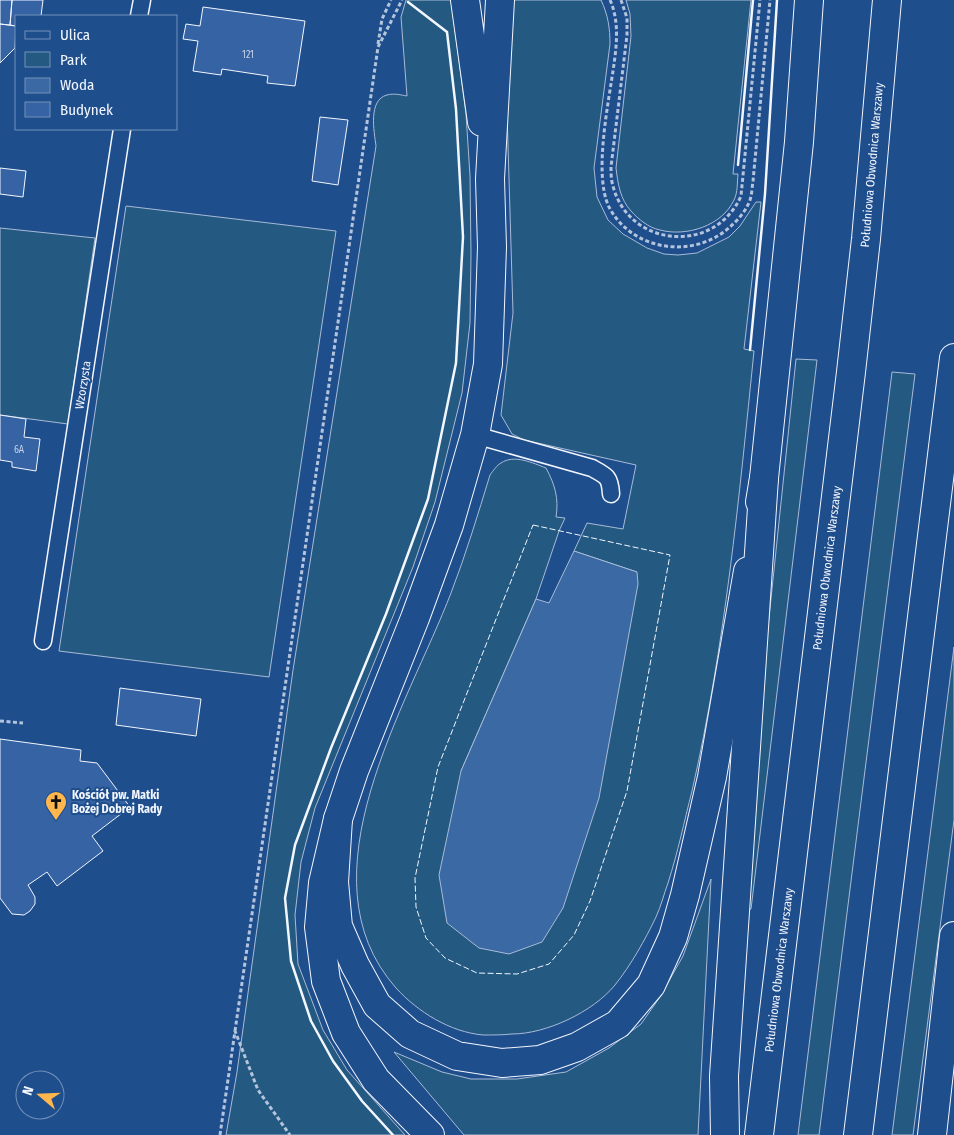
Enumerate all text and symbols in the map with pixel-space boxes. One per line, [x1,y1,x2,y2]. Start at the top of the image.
legend [15,15,178,130]
text: Ulica [60,26,90,44]
house number: 121 [242,49,254,61]
text: Park [60,51,87,69]
text: Woda [60,76,94,94]
street label: Południowa Obwodnica Warszawy [858,81,886,248]
text: Budynek [60,101,113,119]
street label: Wzorzysta [72,360,94,410]
house number: 6A [14,444,25,456]
street label: Południowa Obwodnica Warszawy [810,484,844,651]
place label: Kościół pw. Matki Bożej Dobrej Rady [72,788,163,816]
church icon: Kościół pw. Matki Bożej Dobrej Rady [44,790,68,821]
street label: Południowa Obwodnica Warszawy [762,886,796,1053]
north arrow [15,1070,65,1120]
text: N [19,1084,38,1098]

